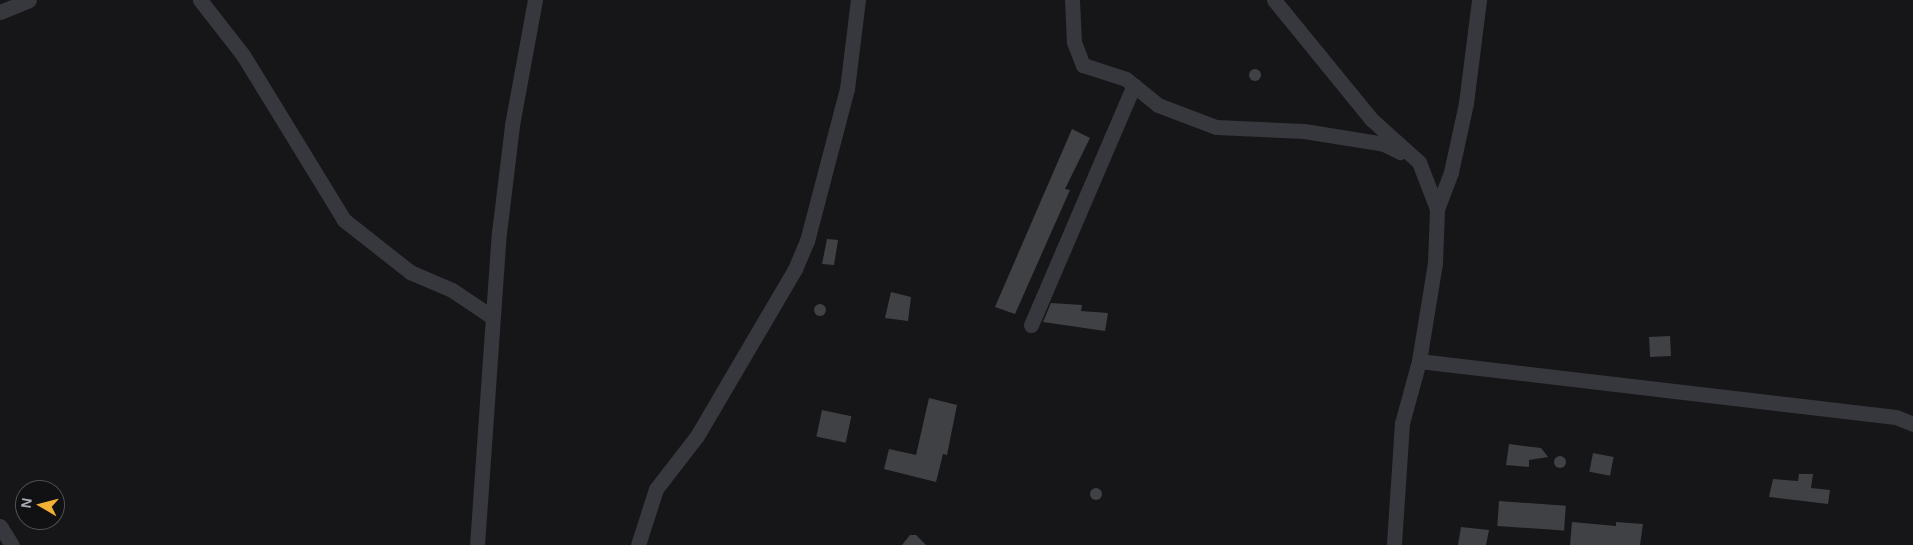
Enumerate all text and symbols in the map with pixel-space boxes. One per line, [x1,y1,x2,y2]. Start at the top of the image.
north arrow [15,480,65,530]
text: N [18,497,35,509]

